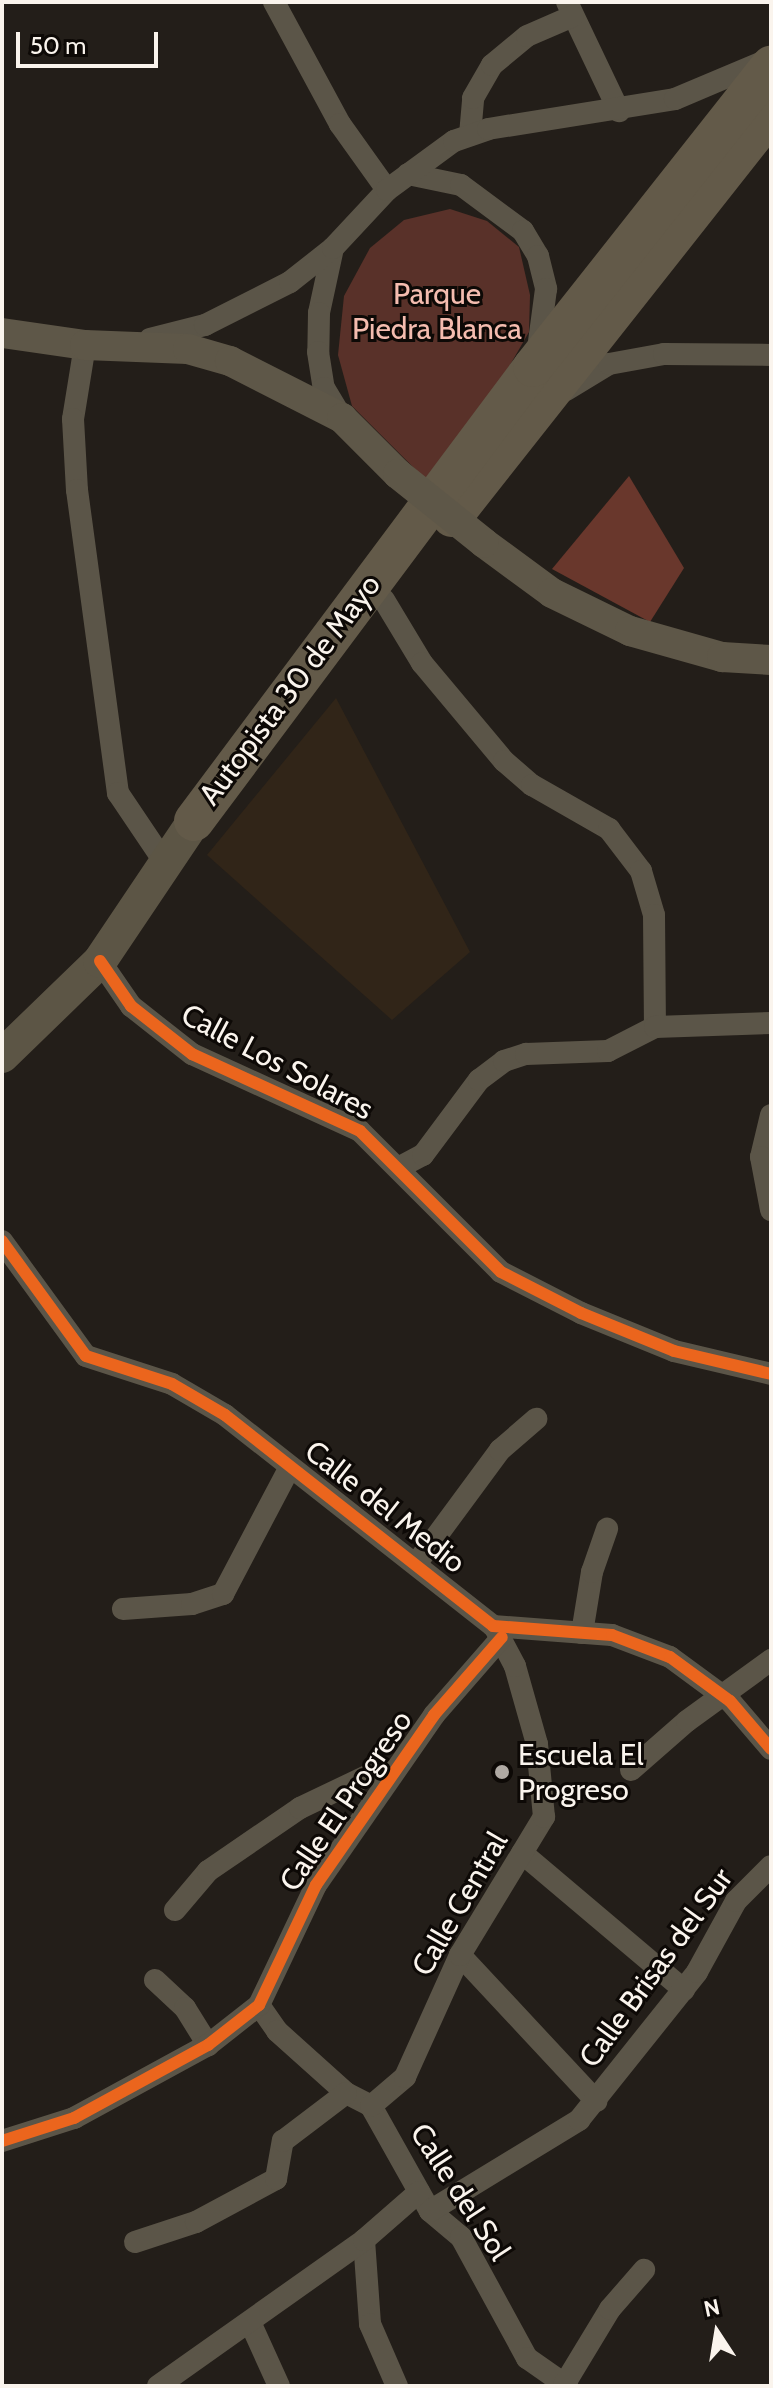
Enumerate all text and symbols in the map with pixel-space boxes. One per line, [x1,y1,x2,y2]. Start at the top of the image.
scale bar [20,16,162,66]
text: 50 m [30,31,86,60]
park label: Parque Piedra Blanca [352,276,522,346]
street label: Autopista 30 de Mayo [192,568,388,812]
street label: Calle Los Solares [175,996,379,1128]
street label: Calle del Medio [298,1433,472,1581]
street label: Calle El Progreso [272,1704,420,1898]
place label: Escuela El Progreso [518,1737,644,1808]
marker: Escuela El Progreso [493,1763,511,1781]
street label: Calle Central [404,1826,516,1982]
street label: Calle Brisas del Sur [572,1862,740,2074]
street label: Calle del Sol [402,2117,518,2267]
north arrow [677,2292,757,2372]
text: N [701,2293,722,2323]

